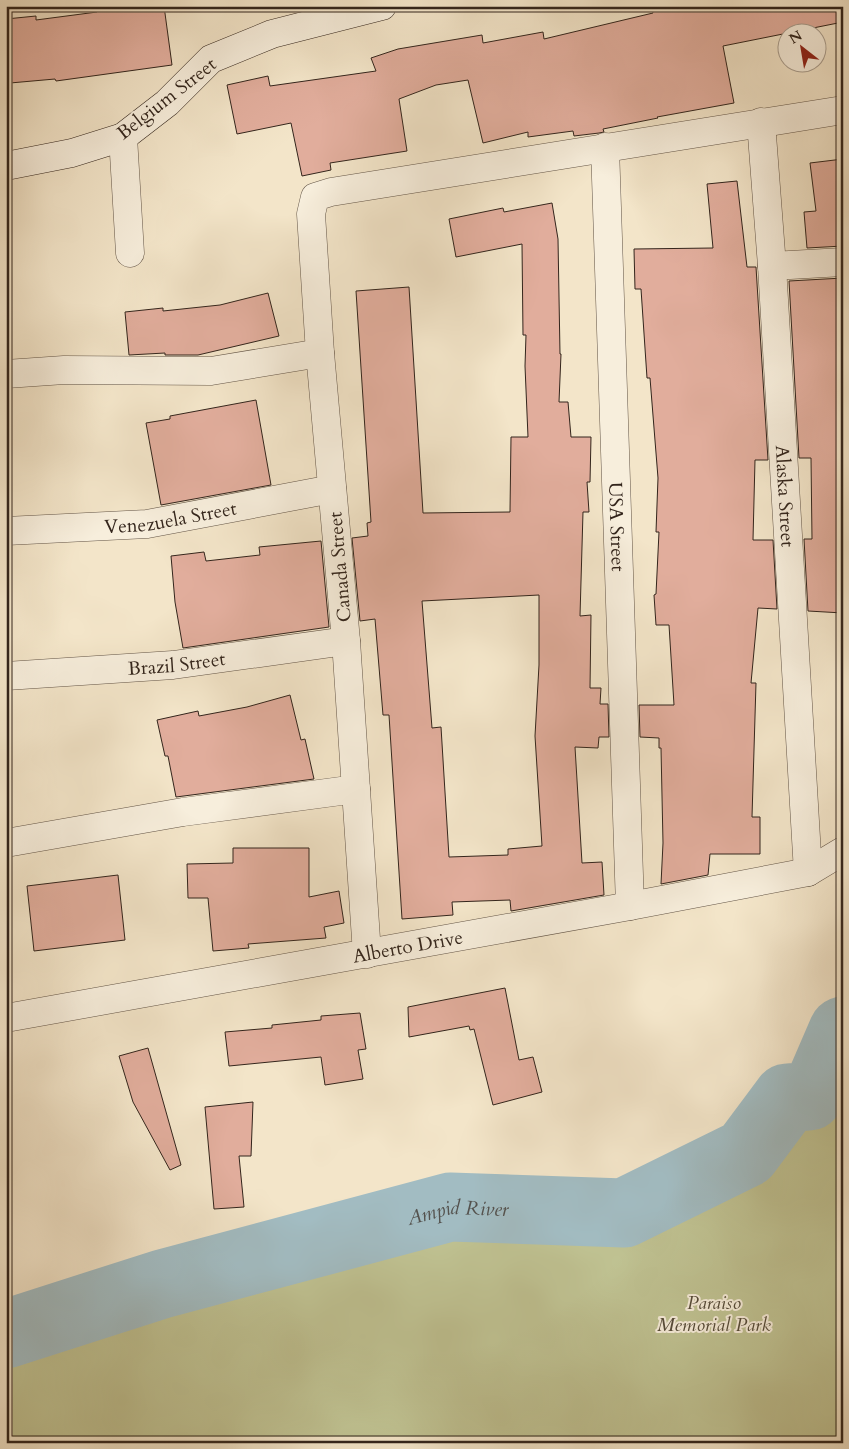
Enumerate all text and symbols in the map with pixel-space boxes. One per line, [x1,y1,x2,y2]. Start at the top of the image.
north arrow [776,22,826,72]
text: N [785,26,806,49]
street label: Belgium Street [111,52,222,146]
street label: Alaska Street [769,444,801,548]
street label: USA Street [602,482,631,572]
street label: Venezuela Street [103,495,239,540]
street label: Canada Street [322,511,358,623]
street label: Brazil Street [127,646,227,682]
street label: Alberto Drive [351,924,465,970]
water label: Ampid River [403,1194,510,1232]
park label: Paraiso Memorial Park [657,1290,772,1338]

